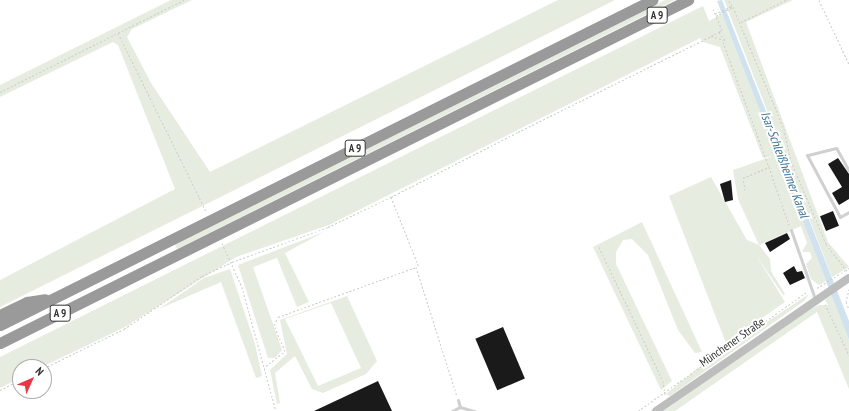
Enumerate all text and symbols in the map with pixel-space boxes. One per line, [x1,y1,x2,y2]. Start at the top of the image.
road number: A 9 [646,6,668,24]
water label: Isar-Schleißheimer Kanal [757,110,811,220]
road number: A 9 [344,139,366,157]
road number: A 9 [49,304,71,322]
street label: Münchener Straße [697,314,767,370]
north arrow [12,359,52,399]
text: N [33,364,47,378]

